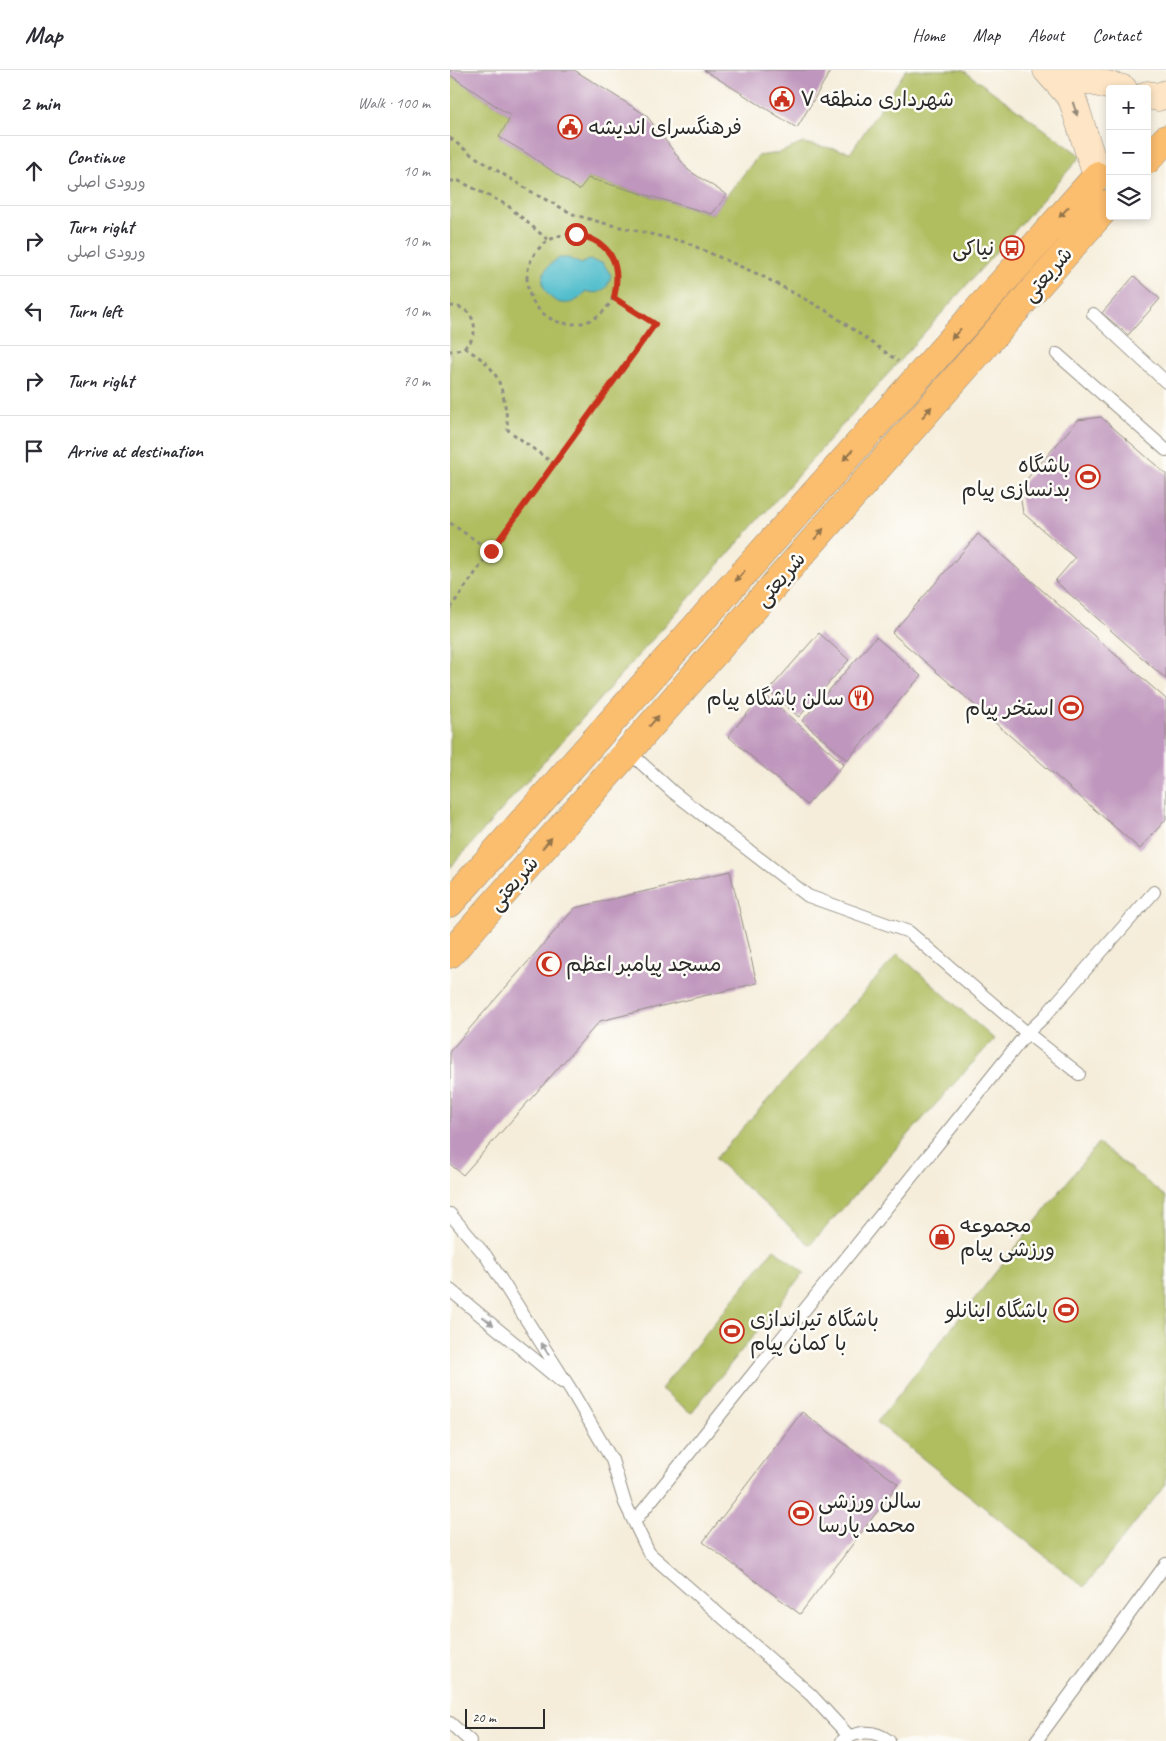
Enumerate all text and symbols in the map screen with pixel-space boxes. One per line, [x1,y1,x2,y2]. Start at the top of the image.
text: Map [25,20,62,50]
text: Home [912,24,945,46]
text: Map [973,24,1000,46]
text: About [1028,24,1064,46]
text: Contact [1092,24,1141,46]
map controls [1106,85,1151,220]
button: + [1106,85,1151,130]
public building icon: شهرداری منطقه ۷ [769,86,795,112]
place label: شهرداری منطقه ۷ [800,86,954,112]
text: 2 min [20,90,60,116]
text: Walk · 100 m [358,93,430,113]
one-way arrow [1072,101,1079,116]
public building icon: فرهنگسرای اندیشه [557,114,583,140]
place label: فرهنگسرای اندیشه [588,114,742,140]
button: − [1106,130,1151,175]
text: Continue [67,145,124,169]
icon: ahead [20,157,48,185]
text: 10 m [403,161,430,181]
text: ورودی اصلی [67,172,145,192]
button: layers [1106,175,1151,220]
one-way arrow [1059,205,1070,218]
text: Turn right [67,215,134,239]
route start [565,223,588,246]
icon: right [20,227,48,255]
text: 10 m [403,231,430,251]
place label: نیاکی [952,235,994,262]
bus stop icon: نیاکی [999,235,1025,261]
street label: شریعتی [1016,241,1079,308]
text: ورودی اصلی [67,242,145,262]
icon: left [20,297,48,325]
text: Turn left [67,299,122,323]
text: 10 m [403,301,430,321]
one-way arrow [951,327,962,340]
icon: right [20,367,48,395]
text: Turn right [67,369,134,393]
text: 70 m [403,371,430,391]
one-way arrow [921,405,932,418]
icon: arrive [20,437,48,465]
text: Arrive at destination [67,439,203,463]
one-way arrow [843,448,854,461]
place label: باشگاه بدنسازی پیام [961,452,1070,505]
sports icon: باشگاه بدنسازی پیام [1075,464,1101,490]
one-way arrow [814,527,825,540]
route end [480,540,503,563]
street label: شریعتی [749,546,812,613]
one-way arrow [735,570,746,583]
place label: سالن باشگاه پیام [706,685,844,714]
restaurant icon: سالن باشگاه پیام [848,685,874,711]
place label: استخر پیام [965,695,1054,724]
sports icon: استخر پیام [1058,695,1084,721]
one-way arrow [649,715,660,728]
one-way arrow [541,838,553,850]
street label: شریعتی [482,850,545,917]
mosque icon: مسجد پیامبر اعظم [536,951,562,977]
place label: مسجد پیامبر اعظم [566,951,721,980]
place label: مجموعه ورزشی پیام [960,1212,1055,1265]
shop icon: مجموعه ورزشی پیام [929,1224,955,1250]
place label: باشگاه اینانلو [944,1297,1048,1324]
sports icon: باشگاه اینانلو [1053,1297,1079,1323]
place label: باشگاه تیراندازی با کمان پیام [750,1306,879,1359]
one-way arrow [481,1315,494,1326]
sports icon: باشگاه تیراندازی با کمان پیام [719,1318,745,1344]
one-way arrow [541,1342,550,1355]
place label: سالن ورزشی محمد پارسا [818,1488,922,1538]
sports icon: سالن ورزشی محمد پارسا [788,1500,814,1526]
scale bar [465,1706,545,1729]
text: 20 m [472,1709,496,1726]

